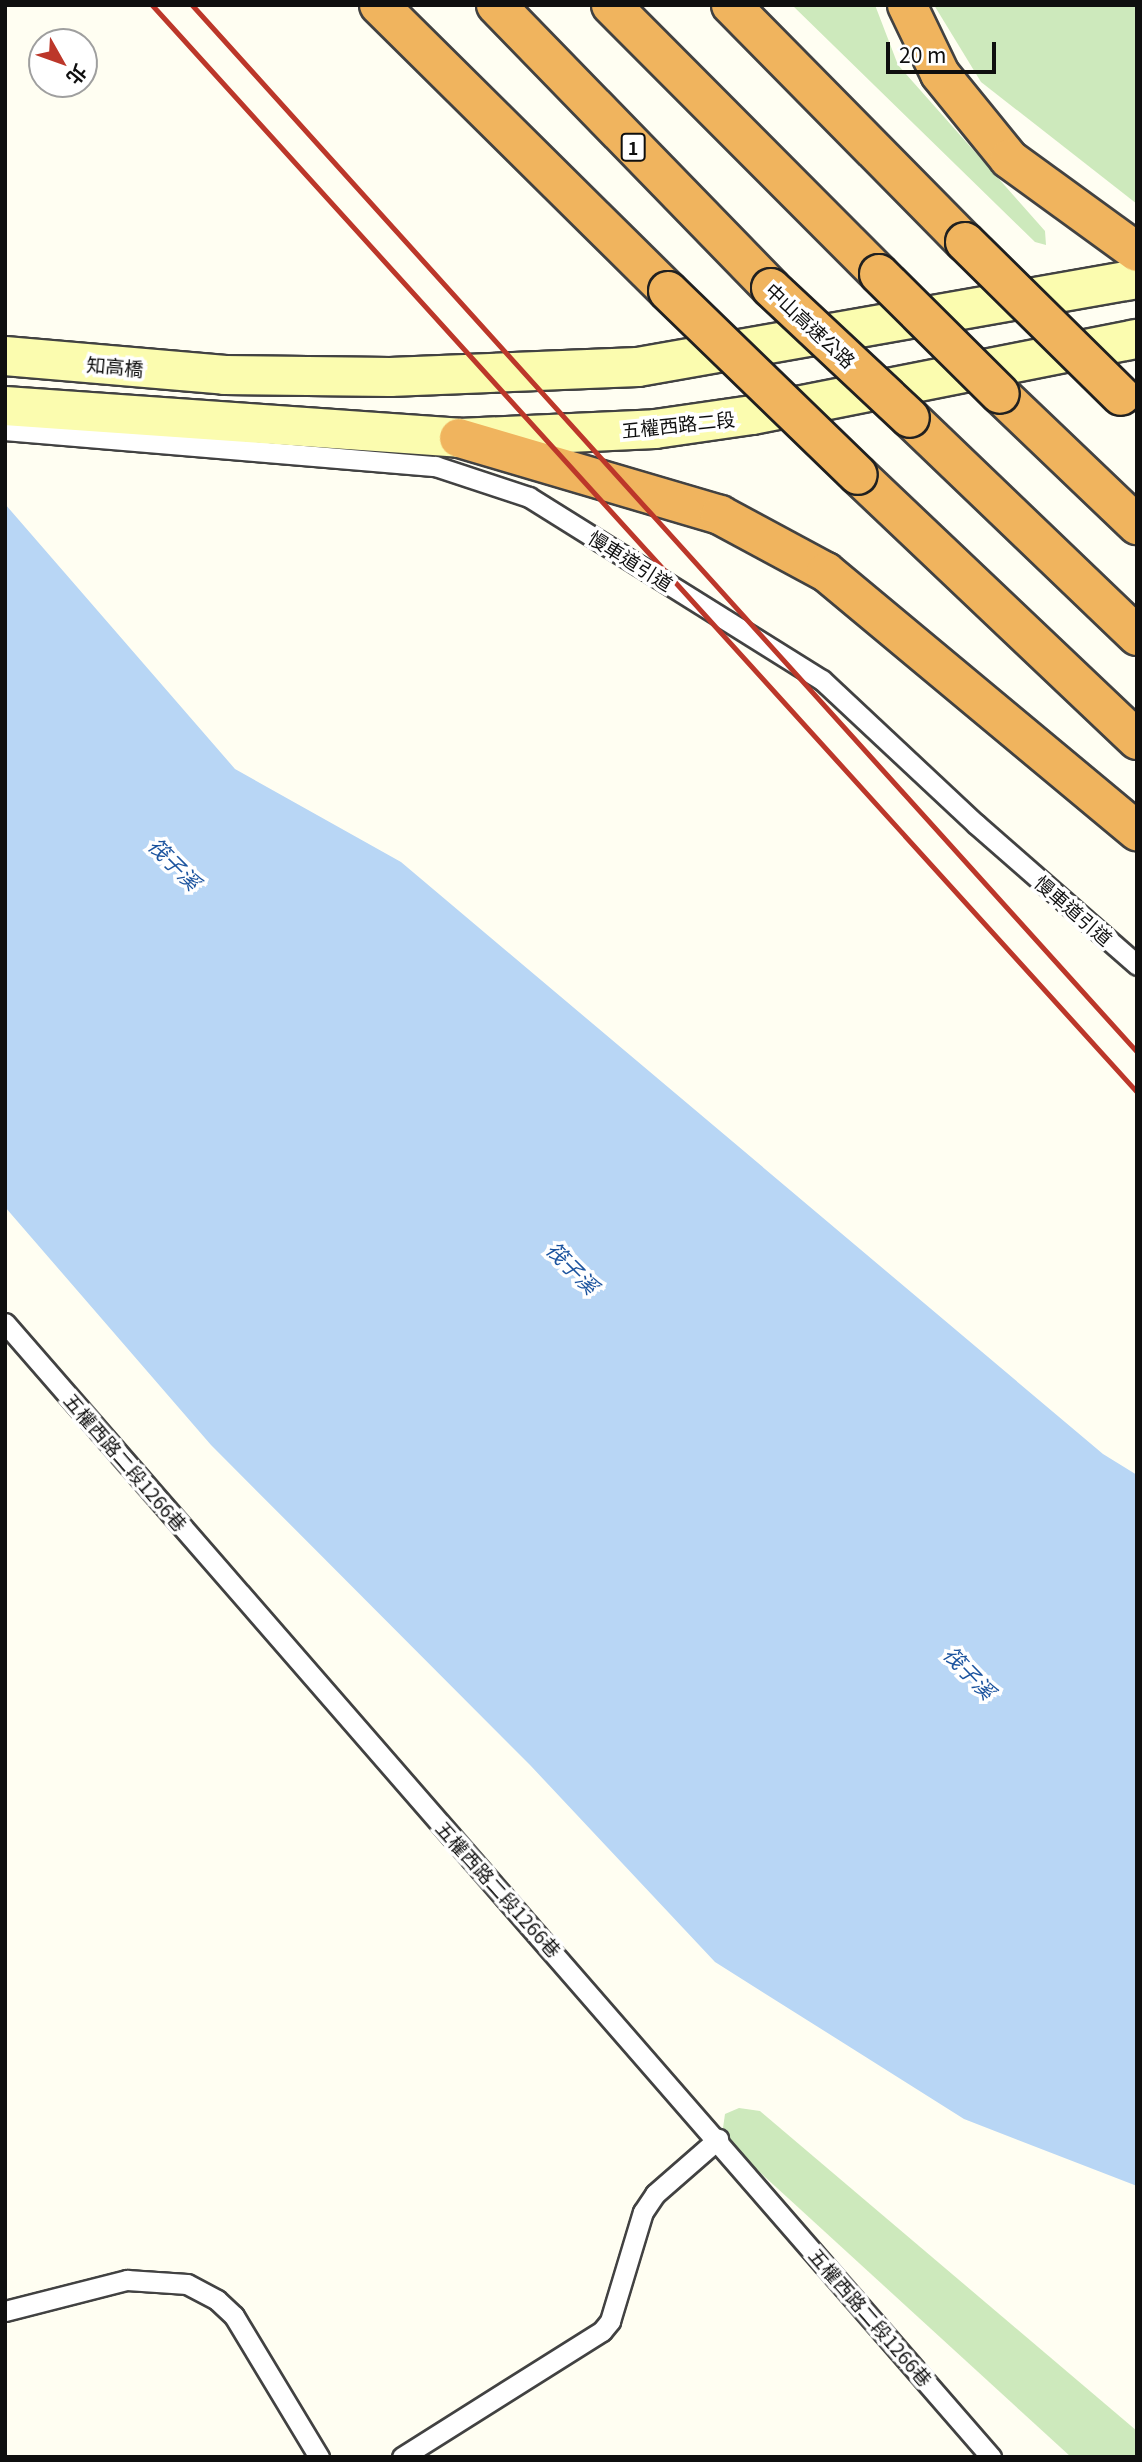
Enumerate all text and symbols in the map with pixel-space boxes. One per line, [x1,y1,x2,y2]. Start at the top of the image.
north arrow [28,28,98,98]
scale bar [890,28,1000,72]
text: 20 m [899,39,946,69]
text: 北 [61,60,94,91]
road number: 1 [619,132,647,162]
street label: 中山高速公路 [762,278,860,372]
street label: 知高橋 [86,352,144,380]
street label: 五權西路二段 [620,407,736,441]
street label: 慢車道引道 [585,525,677,595]
water label: 筏子溪 [144,832,206,894]
street label: 慢車道引道 [1031,870,1117,950]
water label: 筏子溪 [542,1236,604,1298]
street label: 五權西路二段1266巷 [60,1388,192,1536]
water label: 筏子溪 [939,1641,1001,1703]
street label: 五權西路二段1266巷 [432,1816,566,1962]
street label: 五權西路二段1266巷 [805,2243,937,2391]

